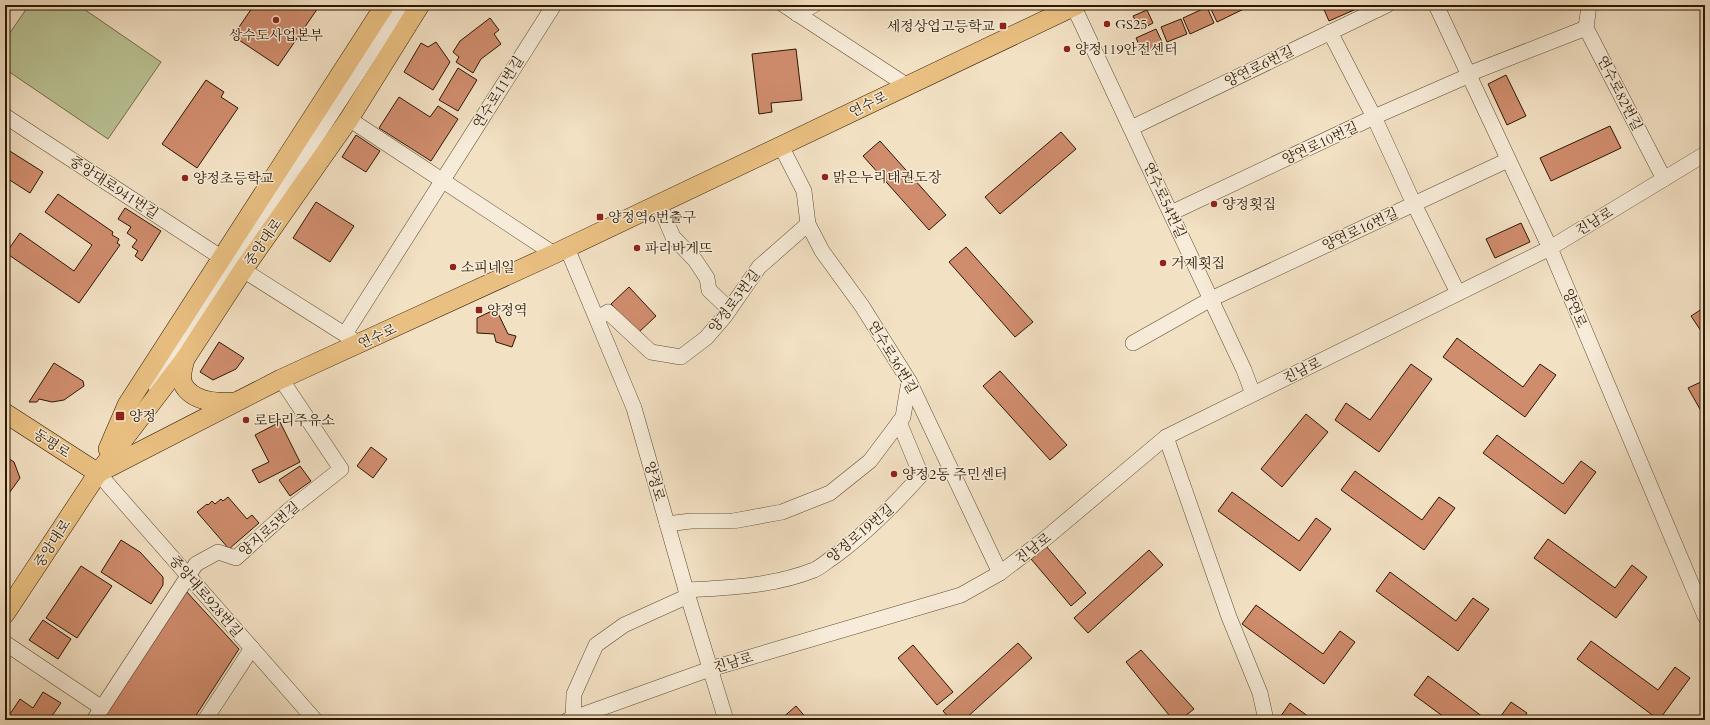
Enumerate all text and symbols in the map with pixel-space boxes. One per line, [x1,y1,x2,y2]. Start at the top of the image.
marker: 상수도사업본부 [271,15,281,25]
place label: GS25 [1115,15,1147,34]
place label: 세정상업고등학교 [887,17,995,36]
marker: GS25 [1102,19,1112,29]
marker: 세정상업고등학교 [998,21,1008,31]
place label: 상수도사업본부 [229,26,324,45]
place label: 양정119안전센터 [1075,40,1178,59]
street label: 양연로6번길 [1221,42,1297,91]
marker: 양정119안전센터 [1062,44,1072,54]
street label: 연수로11번길 [469,52,528,132]
street label: 연수로82번길 [1592,52,1647,134]
street label: 연수로 [846,87,891,122]
street label: 양연로10번길 [1279,118,1361,169]
street label: 중앙대로941번길 [65,151,162,223]
street label: 연수로54번길 [1139,159,1190,241]
place label: 맑은누리태권도장 [833,168,942,187]
place label: 양정초등학교 [193,169,275,188]
marker: 맑은누리태권도장 [820,172,830,182]
marker: 양정초등학교 [180,173,190,183]
place label: 양정횟집 [1222,195,1276,214]
marker: 양정횟집 [1209,199,1219,209]
street label: 진남로 [1572,203,1617,240]
street label: 양연로16번길 [1319,204,1401,255]
place label: 양정역6번출구 [608,208,697,227]
marker: 양정역6번출구 [595,212,605,222]
street label: 중앙대로 [240,214,287,270]
place label: 파리바게뜨 [645,239,713,258]
marker: 파리바게뜨 [632,243,642,253]
place label: 거제횟집 [1171,254,1225,273]
place label: 소피네일 [461,258,515,277]
marker: 거제횟집 [1158,258,1168,268]
marker: 소피네일 [448,262,458,272]
street label: 양정로3번길 [704,266,764,337]
street label: 양연로 [1558,286,1591,331]
place label: 양정역 [487,301,528,320]
marker: 양정역 [474,305,484,315]
street label: 연수로36번길 [863,317,922,397]
street label: 연수로 [355,319,400,354]
street label: 진남로 [1280,353,1325,388]
place label: 양정 [129,407,156,426]
marker: 양정 [114,410,126,422]
place label: 로타리주유소 [254,411,336,430]
marker: 로타리주유소 [241,415,251,425]
street label: 동평로 [30,424,74,463]
street label: 양정로 [640,459,669,504]
place label: 양정2동 주민센터 [902,465,1008,484]
marker: 양정2동 주민센터 [889,469,899,479]
street label: 양지로5번길 [235,498,304,561]
street label: 양정로19번길 [823,500,898,567]
street label: 중앙대로 [30,515,75,571]
street label: 진남로 [1011,528,1056,568]
street label: 중앙대로928번길 [165,551,246,641]
street label: 진남로 [711,648,756,677]

